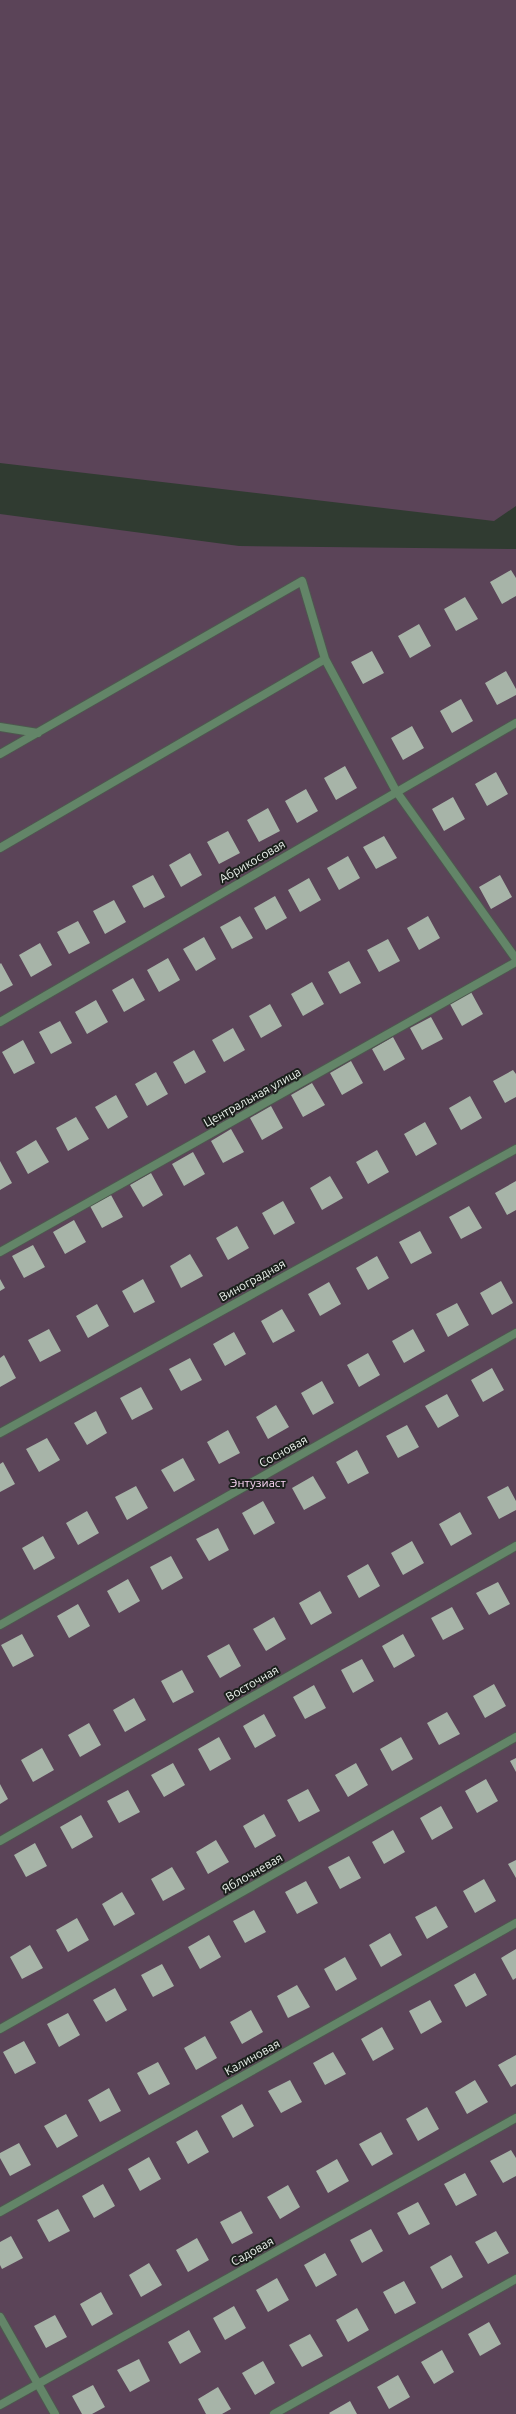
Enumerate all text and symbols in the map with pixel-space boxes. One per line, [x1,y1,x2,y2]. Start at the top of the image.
street label: Абрикосовая [217,837,287,885]
street label: Центральная улица [201,1065,303,1129]
street label: Виноградная [217,1257,287,1303]
street label: Сосновая [257,1432,309,1470]
park label: Энтузиаст [230,1476,287,1489]
street label: Восточная [223,1663,281,1703]
street label: Яблочневая [219,1850,285,1896]
street label: Калиновая [222,2037,282,2077]
street label: Садовая [228,2234,276,2268]

